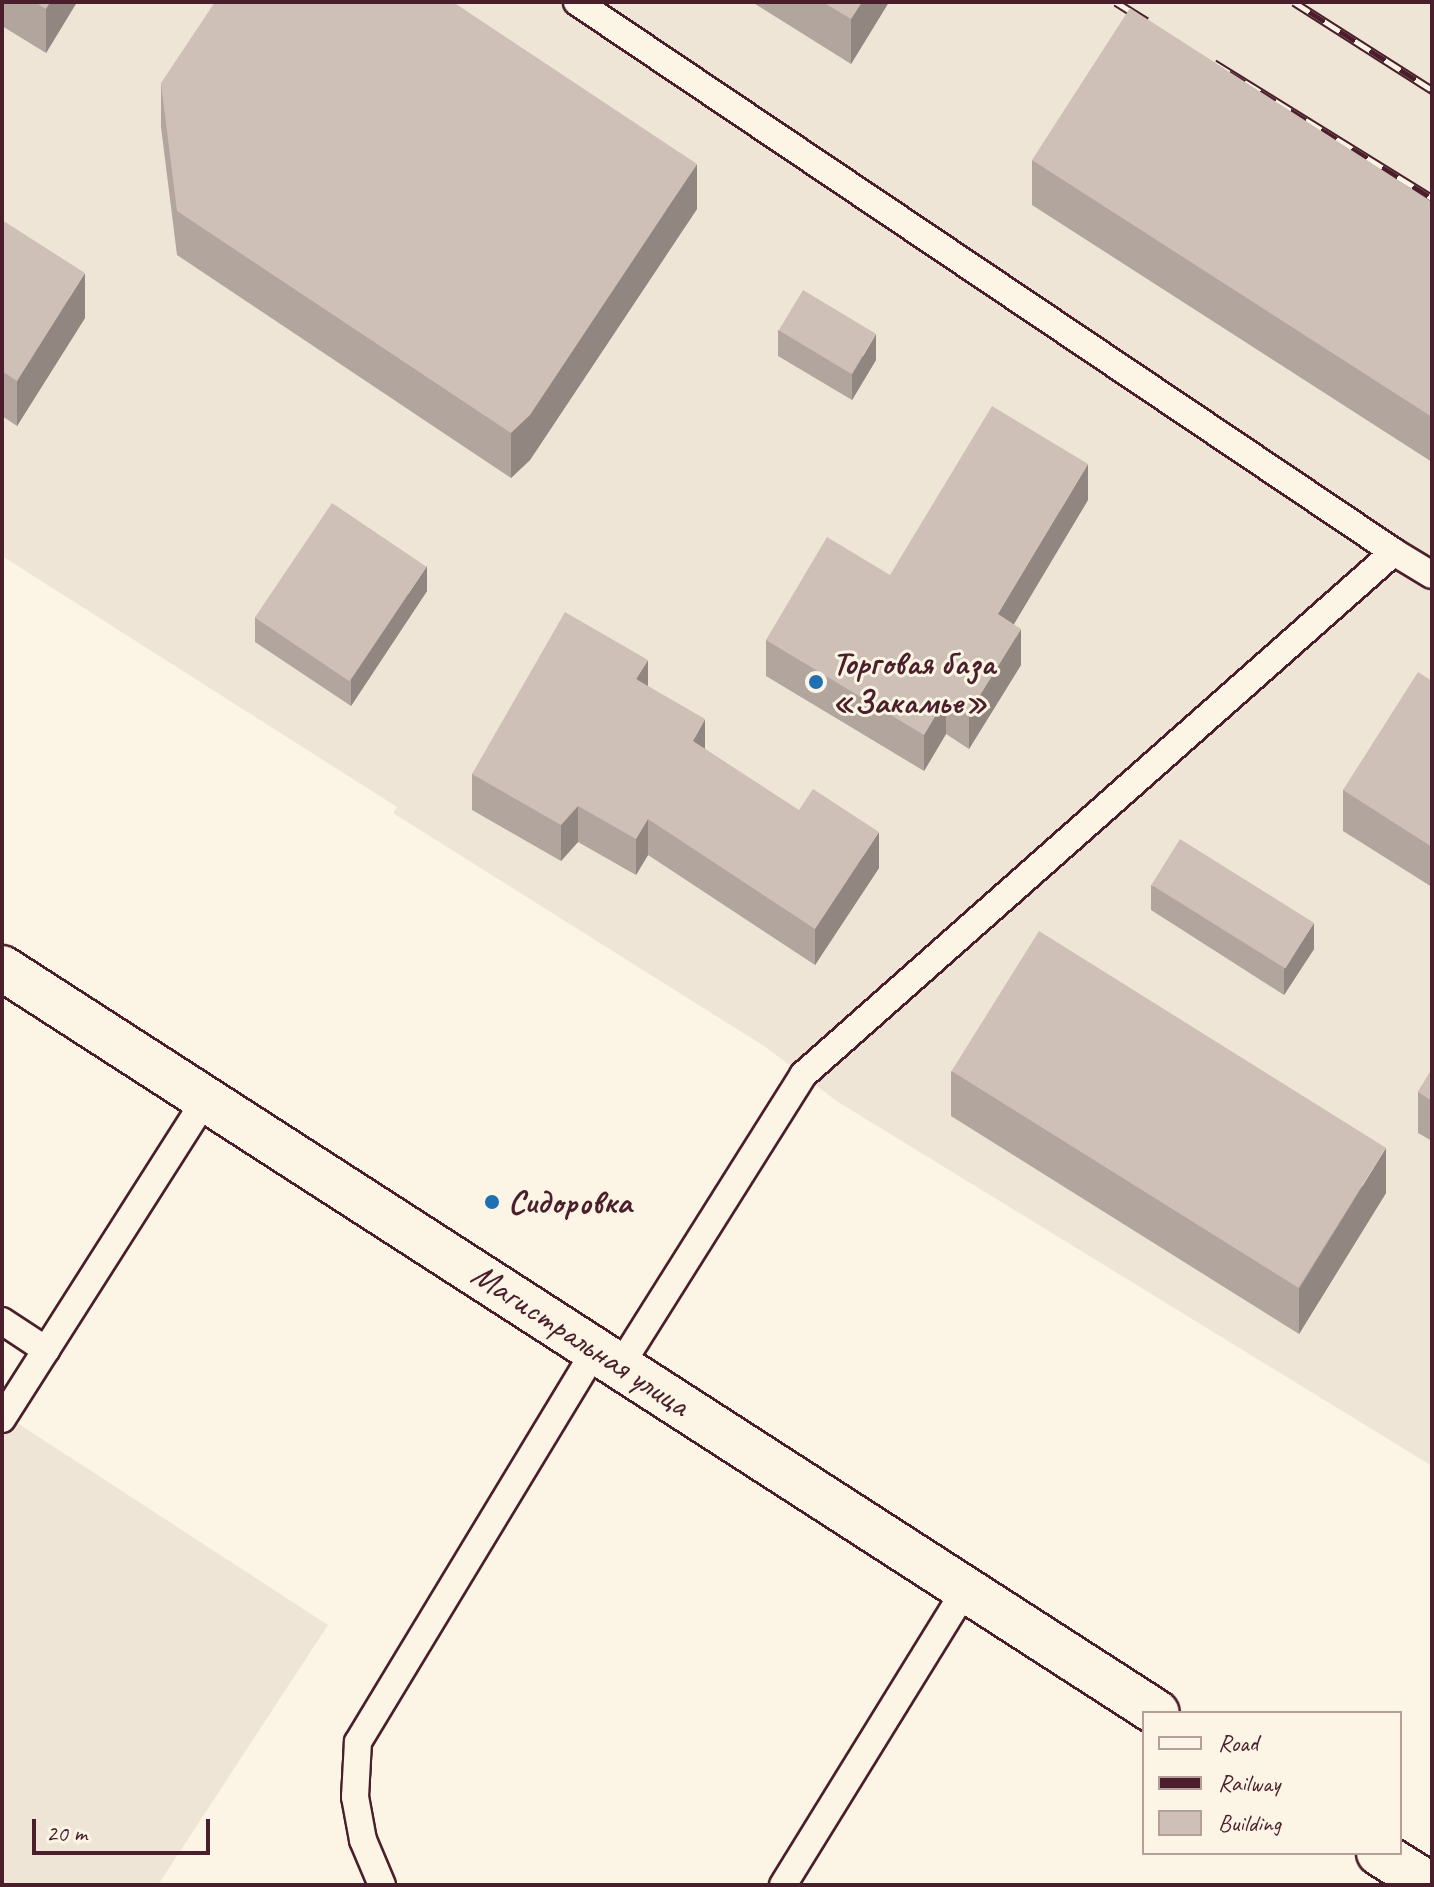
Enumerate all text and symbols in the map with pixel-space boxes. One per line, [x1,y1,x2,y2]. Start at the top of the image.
place label: Торговая база «Закамье» [832,642,994,722]
marker: Торговая база «Закамье» [807,673,825,691]
place label: Сидоровка [508,1182,631,1222]
marker: Сидоровка [483,1193,501,1211]
street label: Магистральная улица [463,1252,699,1426]
legend [1142,1711,1402,1855]
text: Road [1218,1728,1258,1758]
text: Railway [1218,1768,1280,1798]
scale bar [36,1803,214,1853]
text: Building [1218,1808,1281,1838]
text: 20 m [46,1818,87,1848]

